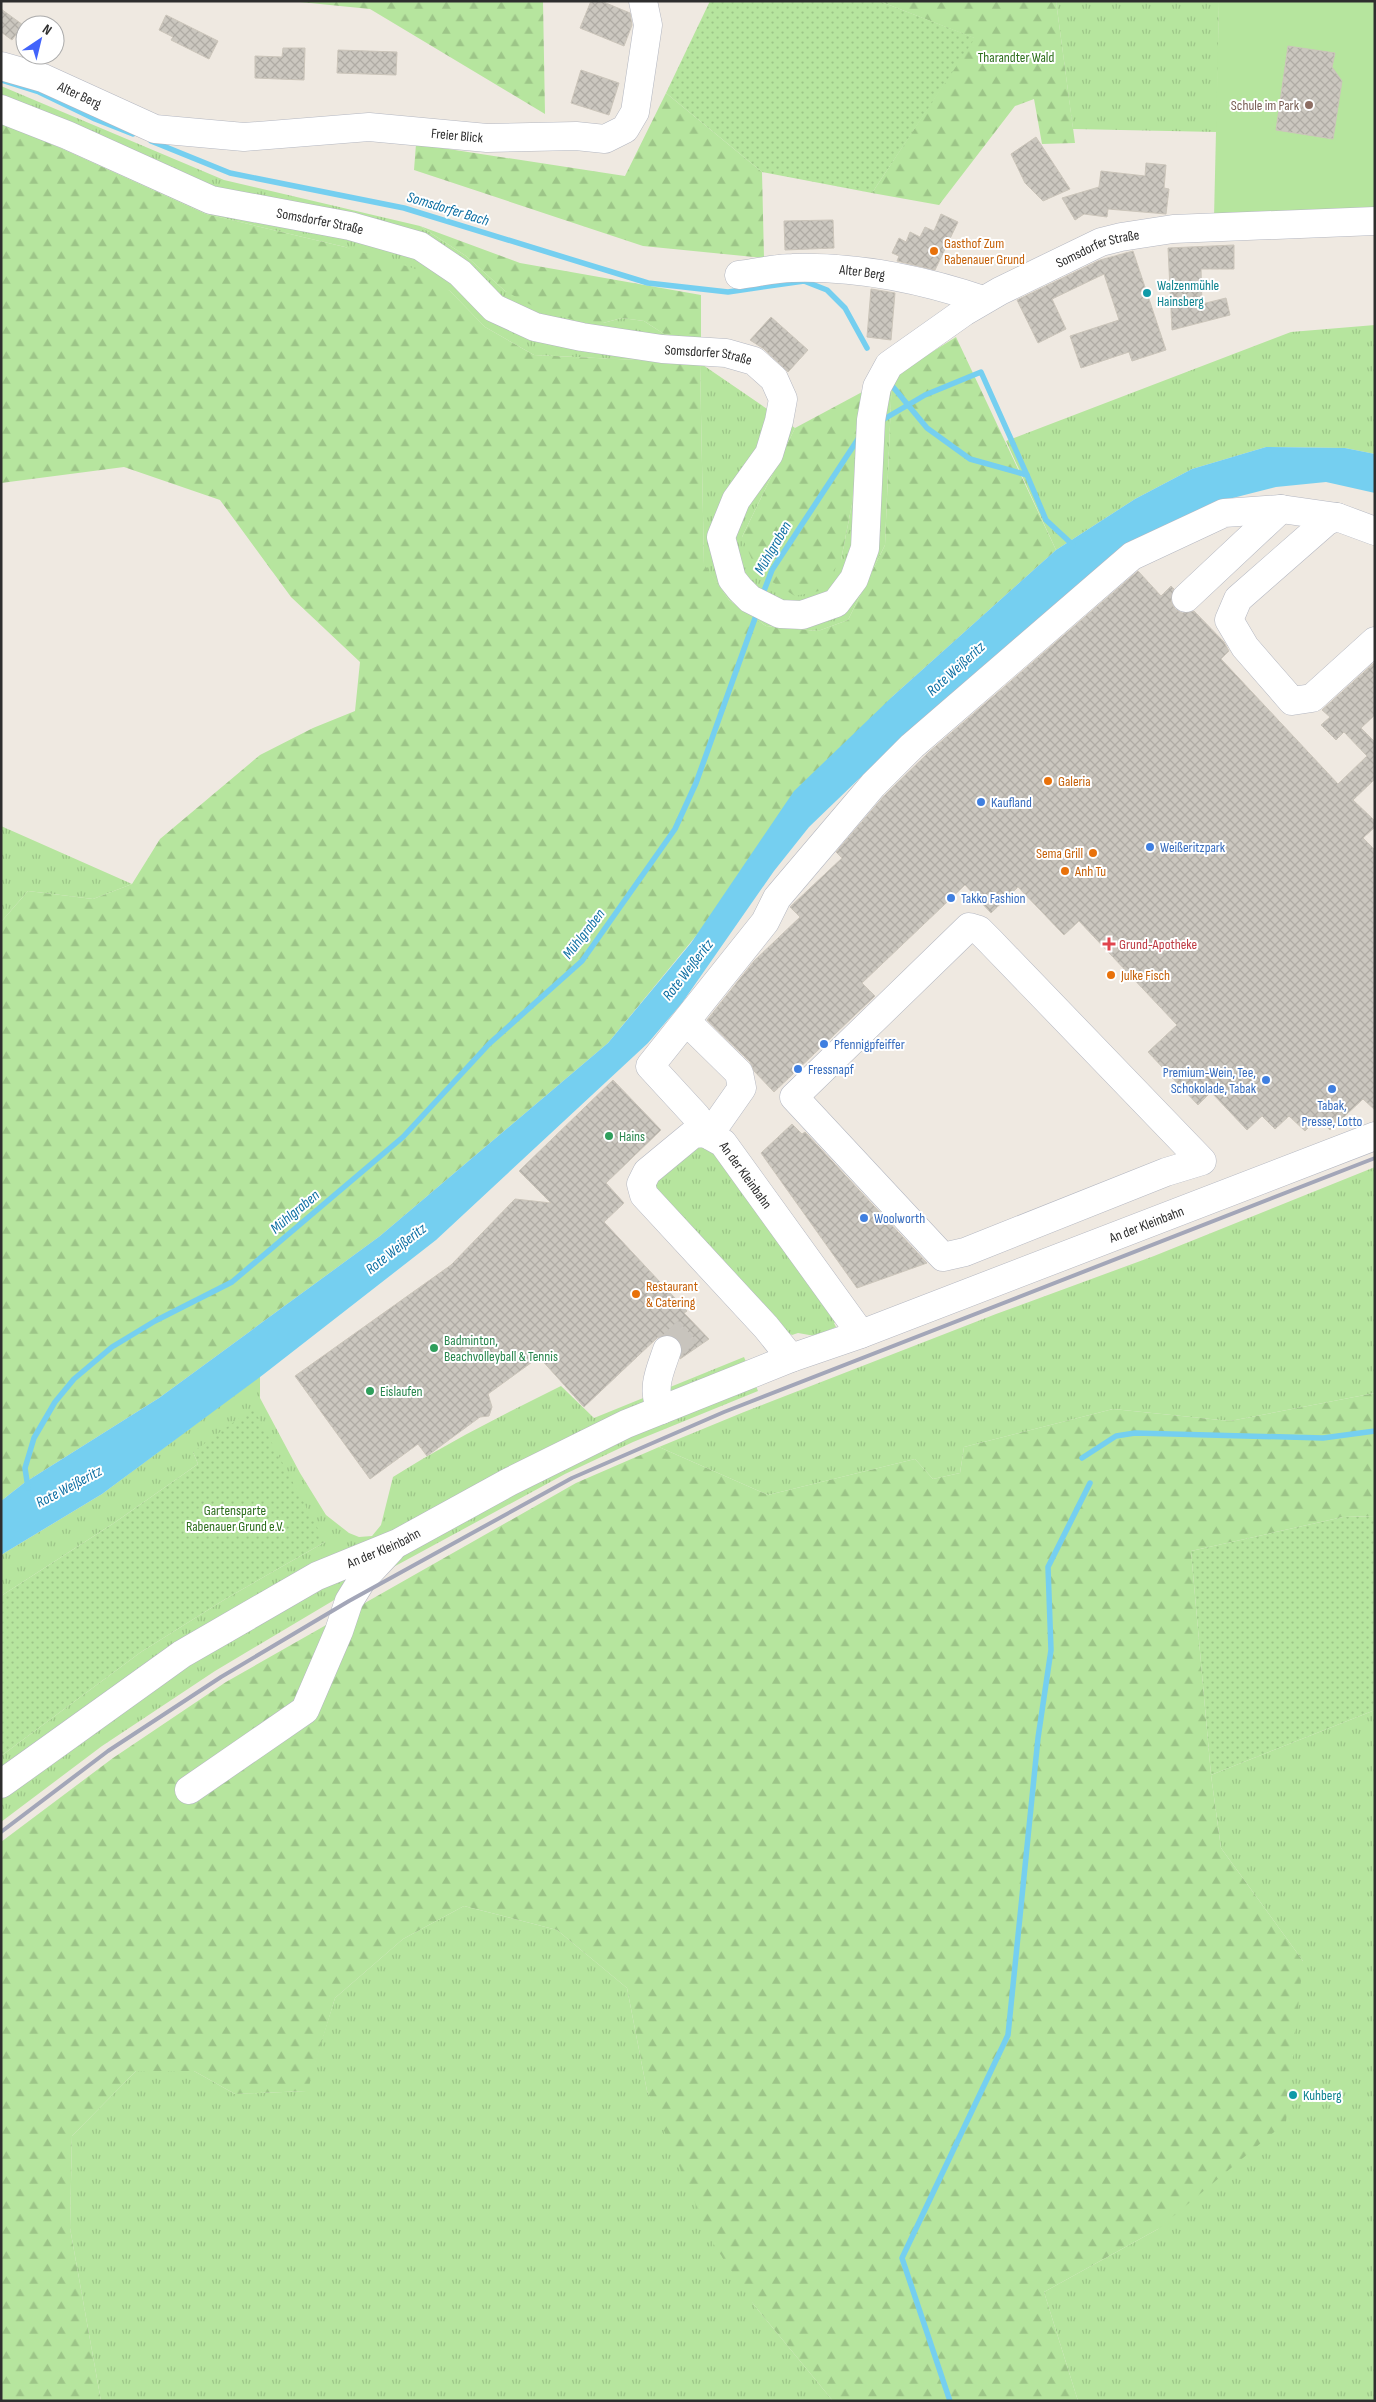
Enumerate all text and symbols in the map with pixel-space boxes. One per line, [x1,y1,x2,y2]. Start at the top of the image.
north arrow [15,15,65,65]
text: N [39,21,55,39]
park label: Tharandter Wald [978,49,1054,66]
street label: Alter Berg [54,77,105,112]
place label: Schule im Park [1231,97,1300,114]
marker: Schule im Park [1303,99,1315,111]
street label: Freier Blick [430,124,484,146]
water label: Somsdorfer Bach [405,187,491,231]
street label: Somsdorfer Straße [275,204,366,238]
street label: Somsdorfer Straße [1053,226,1140,271]
place label: Gasthof Zum Rabenauer Grund [944,235,1025,268]
marker: Gasthof Zum Rabenauer Grund [928,245,940,257]
street label: Alter Berg [838,261,887,283]
place label: Walzenmühle Hainsberg [1157,277,1219,310]
marker: Walzenmühle Hainsberg [1141,287,1153,299]
street label: Somsdorfer Straße [664,341,754,369]
water label: Mühlgraben [750,518,796,578]
water label: Rote Weißeritz [923,637,990,700]
place label: Galeria [1058,773,1091,790]
marker: Galeria [1042,775,1054,787]
place label: Kaufland [991,794,1032,811]
marker: Kaufland [975,796,987,808]
place label: Weißeritzpark [1160,839,1226,856]
marker: Weißeritzpark [1144,841,1156,853]
place label: Sema Grill [1036,845,1083,862]
marker: Sema Grill [1087,847,1099,859]
place label: Anh Tu [1074,863,1106,880]
marker: Anh Tu [1059,865,1071,877]
place label: Takko Fashion [961,890,1026,907]
marker: Takko Fashion [945,892,957,904]
water label: Mühlgraben [559,905,609,963]
water label: Rote Weißeritz [658,935,718,1004]
place label: Grund-Apotheke [1119,936,1197,953]
marker: Grund-Apotheke [1103,938,1115,950]
place label: Julke Fisch [1120,967,1170,984]
marker: Julke Fisch [1105,969,1117,981]
place label: Pfennigpfeiffer [834,1036,905,1053]
marker: Pfennigpfeiffer [818,1038,830,1050]
place label: Fressnapf [808,1061,855,1078]
marker: Fressnapf [792,1063,804,1075]
place label: Premium-Wein, Tee, Schokolade, Tabak [1163,1064,1257,1097]
marker: Premium-Wein, Tee, Schokolade, Tabak [1260,1074,1272,1086]
marker: Tabak, Presse, Lotto [1326,1083,1338,1095]
place label: Tabak, Presse, Lotto [1302,1097,1363,1130]
place label: Hains [619,1128,645,1145]
marker: Hains [603,1130,615,1142]
street label: An der Kleinbahn [716,1137,776,1212]
water label: Mühlgraben [267,1186,323,1238]
street label: An der Kleinbahn [1106,1202,1186,1246]
place label: Woolworth [874,1210,925,1227]
marker: Woolworth [858,1212,870,1224]
water label: Rote Weißeritz [362,1219,431,1279]
place label: Restaurant & Catering [646,1278,698,1311]
marker: Restaurant & Catering [630,1288,642,1300]
place label: Badminton, Beachvolleyball & Tennis [444,1332,558,1365]
marker: Badminton, Beachvolleyball & Tennis [428,1342,440,1354]
place label: Eislaufen [380,1383,423,1400]
marker: Eislaufen [364,1385,376,1397]
water label: Rote Weißeritz [33,1461,106,1512]
park label: Gartensparte Rabenauer Grund e.V. [186,1502,284,1535]
street label: An der Kleinbahn [343,1524,423,1572]
place label: Kuhberg [1303,2087,1342,2104]
marker: Kuhberg [1287,2089,1299,2101]

